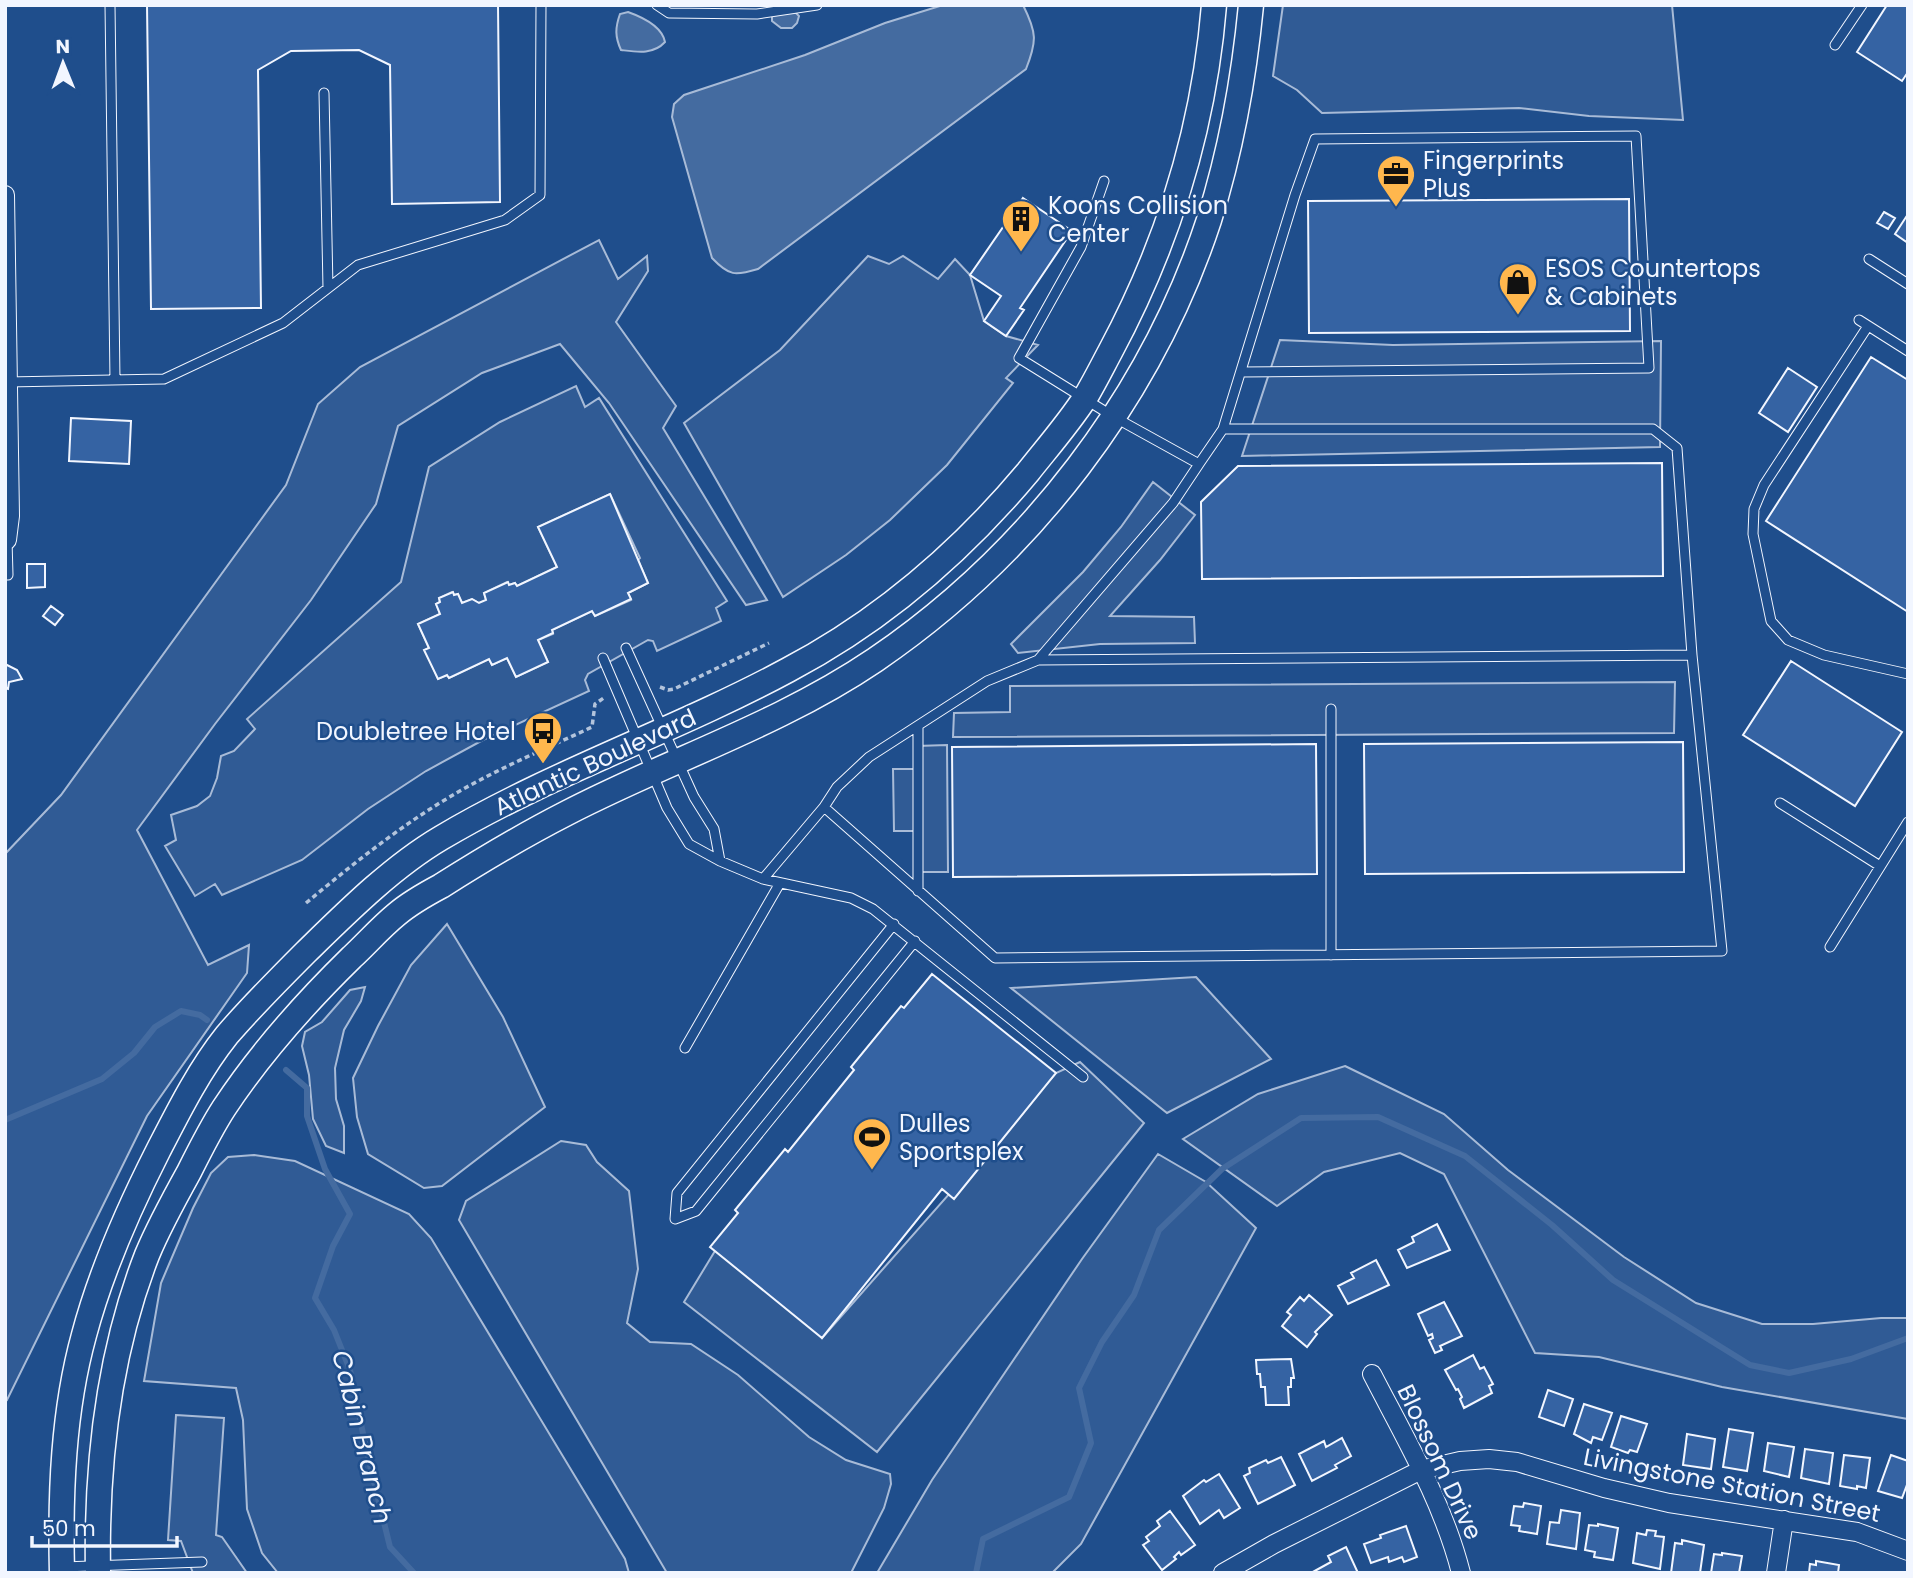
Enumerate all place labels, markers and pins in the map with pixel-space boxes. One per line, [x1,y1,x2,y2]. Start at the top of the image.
place label: Fingerprints Plus [1423,144,1564,205]
office icon: Fingerprints Plus [1375,153,1417,208]
place label: Koons Collision Center [1048,189,1228,250]
building icon: Koons Collision Center [1000,198,1042,253]
place label: ESOS Countertops & Cabinets [1545,252,1761,313]
shop icon: ESOS Countertops & Cabinets [1497,261,1539,316]
bus stop icon: Doubletree Hotel [522,710,564,765]
place label: Doubletree Hotel [316,715,516,748]
place label: Dulles Sportsplex [899,1107,1024,1168]
sports icon: Dulles Sportsplex [851,1116,893,1171]

